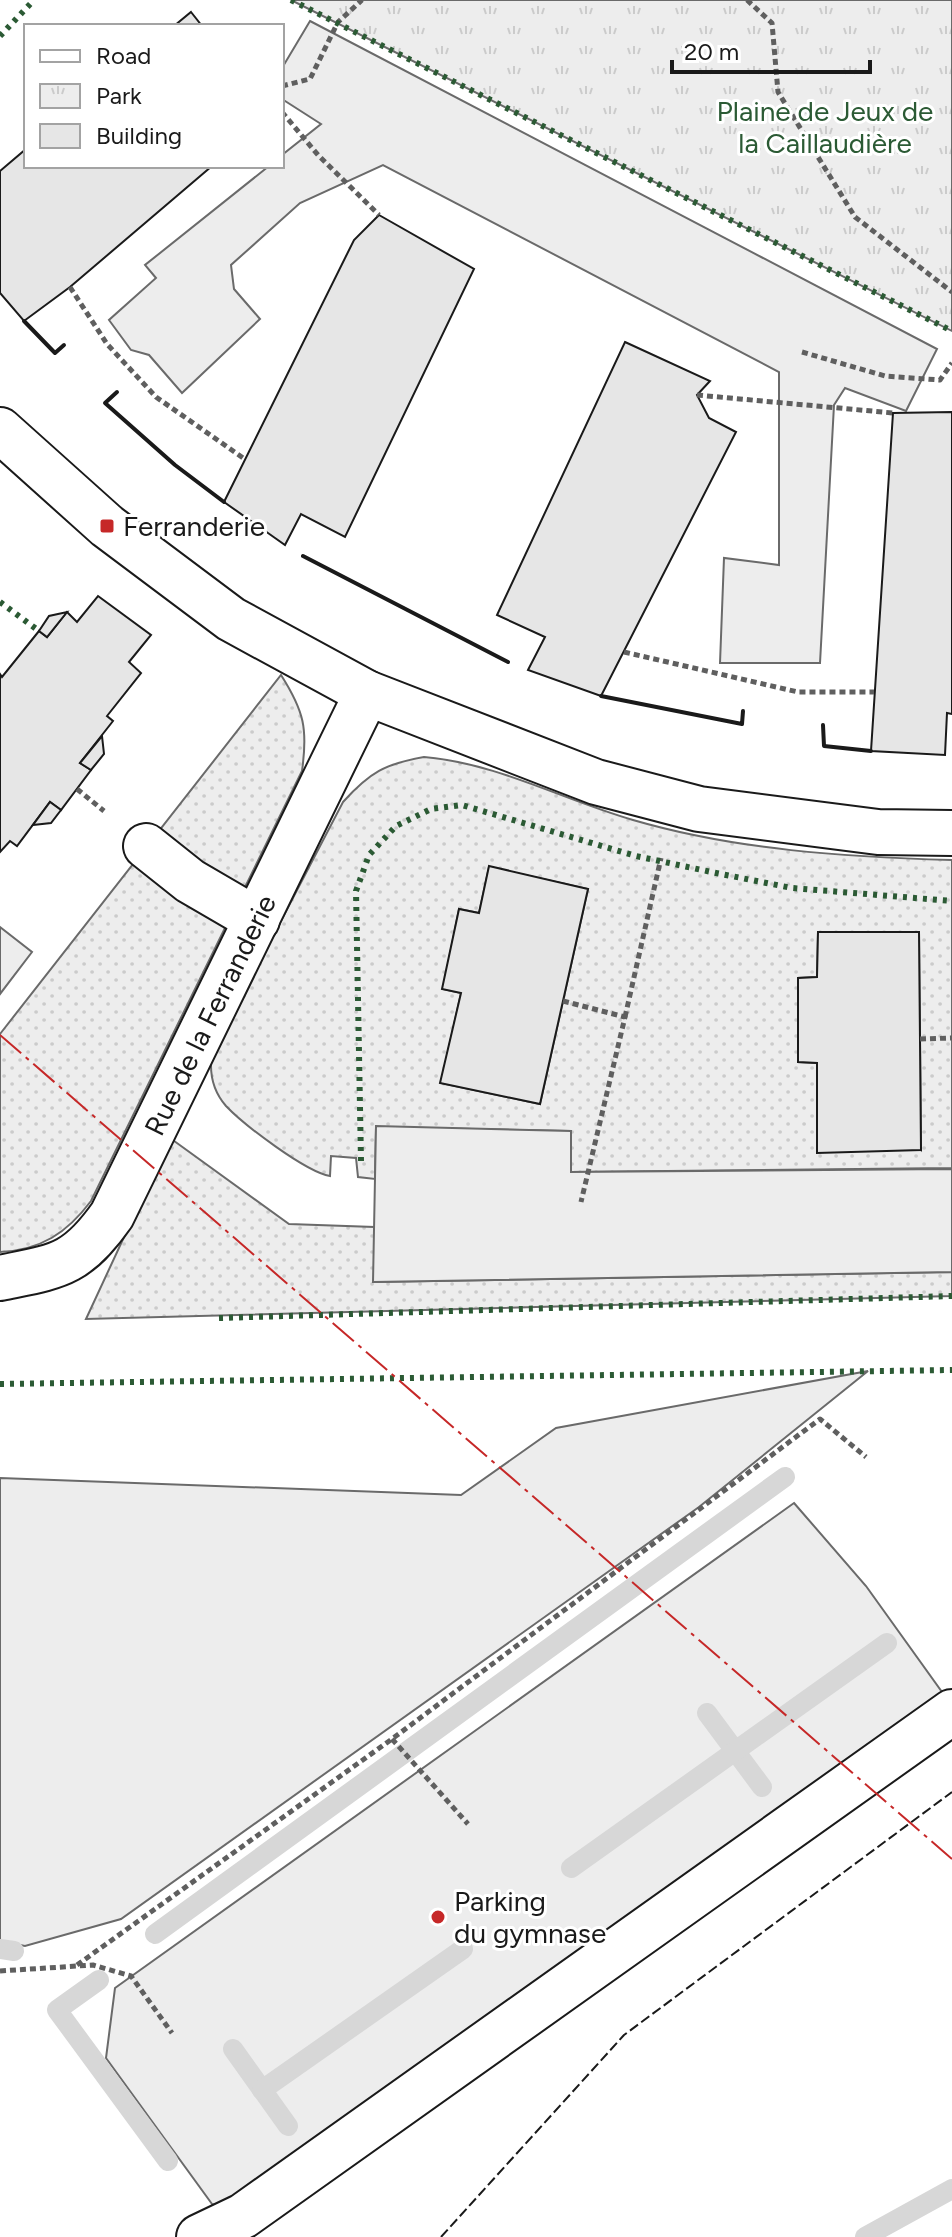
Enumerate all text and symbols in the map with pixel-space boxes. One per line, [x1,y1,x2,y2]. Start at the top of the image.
legend [24,24,284,168]
scale bar [672,24,870,74]
text: 20 m [684,37,739,66]
text: Road [96,41,151,70]
text: Park [96,81,142,110]
park label: Plaine de Jeux de la Caillaudière [717,94,933,160]
text: Building [96,121,182,150]
place label: Ferranderie [123,509,265,543]
marker: Ferranderie [98,517,116,535]
street label: Rue de la Ferranderie [137,889,283,1141]
place label: Parking du gymnase [454,1884,606,1950]
marker: Parking du gymnase [429,1908,447,1926]

